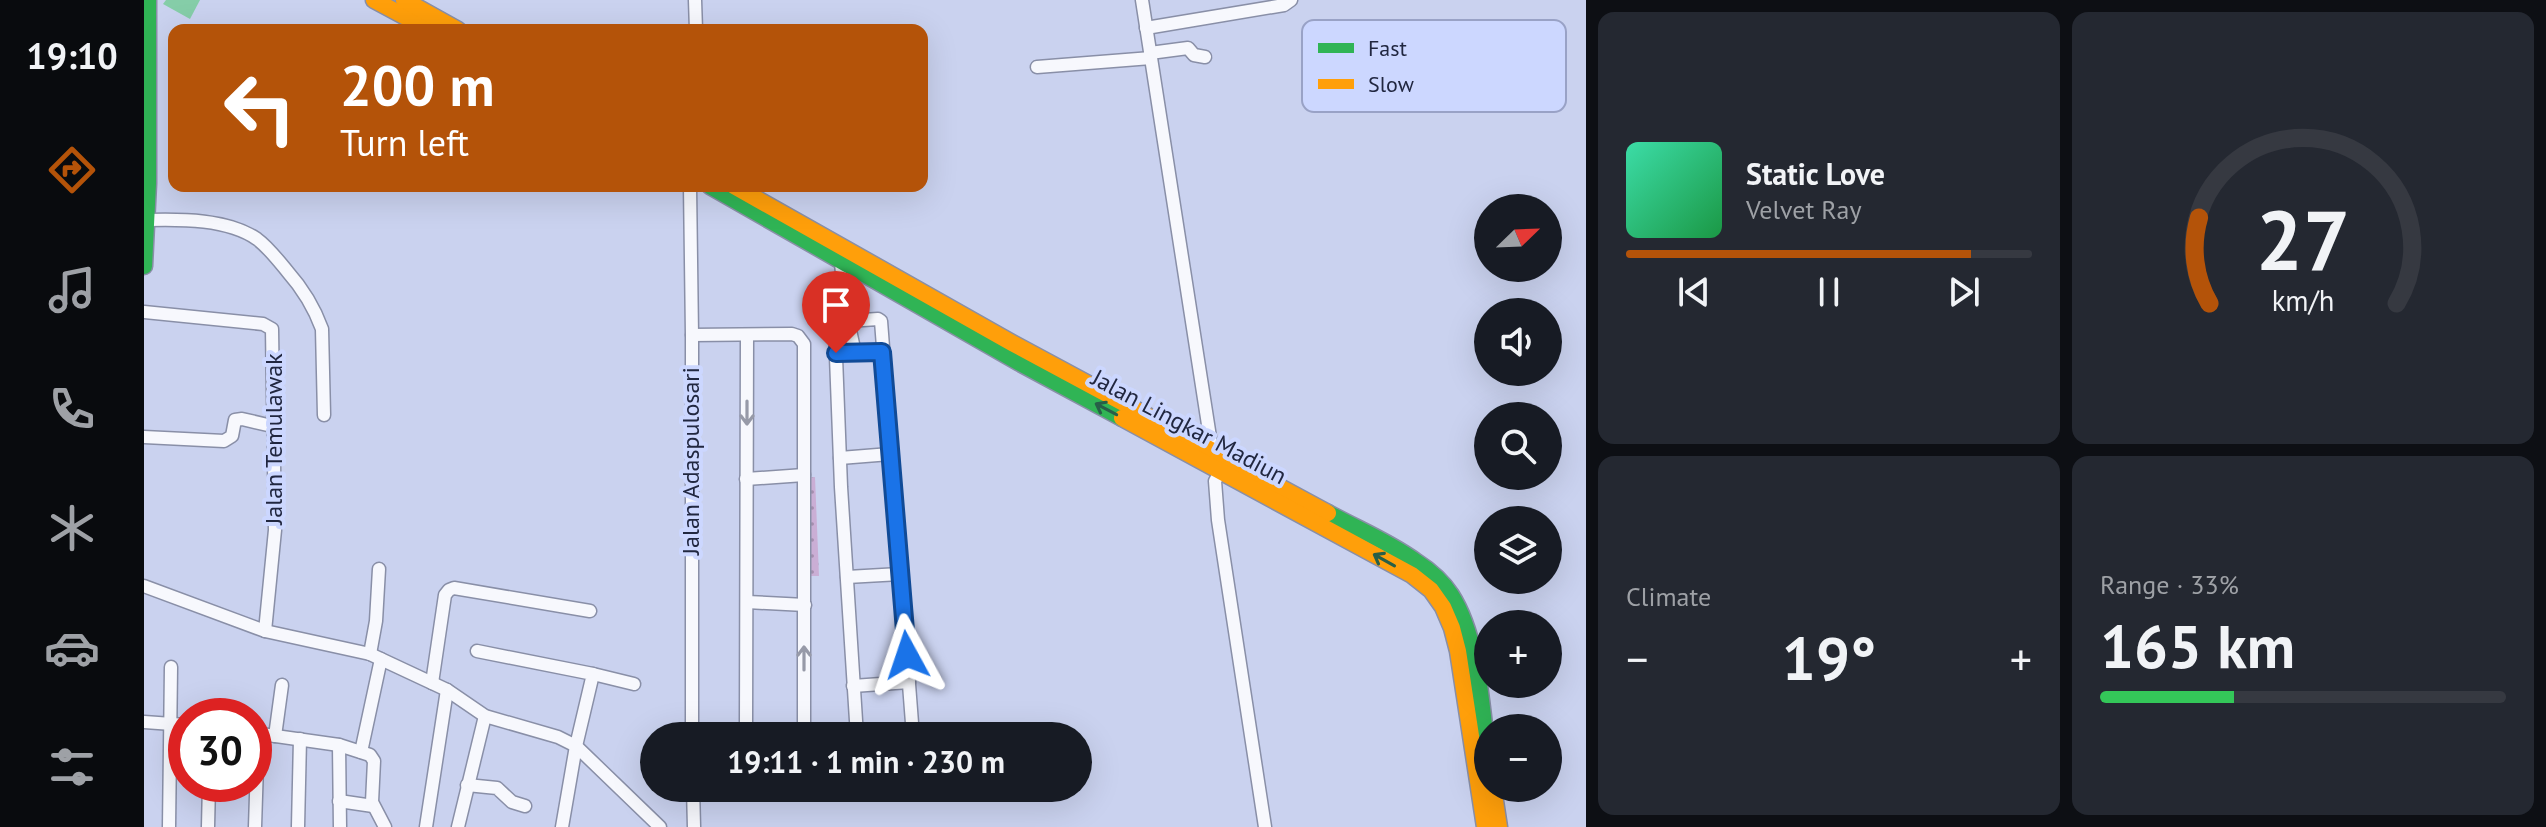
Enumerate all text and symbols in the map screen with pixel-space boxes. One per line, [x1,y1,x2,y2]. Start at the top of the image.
legend [1302,20,1566,112]
text: 19:10 [26,32,118,79]
text: Fast [1368,34,1408,62]
text: 200 m [340,49,495,121]
icon: left [208,56,312,160]
text: Slow [1368,70,1414,98]
text: Turn left [340,119,469,166]
icon: directions [44,142,100,198]
text: Static Love [1746,154,1885,193]
text: 27 [2256,185,2350,293]
text: Velvet Ray [1746,193,1862,226]
north arrow [1474,194,1562,282]
map controls [1474,194,1562,802]
icon: music [44,262,100,318]
icon: previous [1672,270,1716,314]
icon: pause [1807,270,1851,314]
icon: next [1942,270,1986,314]
pin [802,271,870,353]
text: km/h [2272,282,2334,319]
icon: arrive [814,283,858,327]
button: sound [1474,298,1562,386]
street label: Jalan Temulawak [258,353,289,526]
street label: Jalan Lingkar Madiun [1086,362,1292,491]
street label: Jalan Adaspulosari [675,367,706,556]
icon: phone [44,381,100,437]
one-way arrow [739,399,755,426]
one-way arrow [1095,401,1118,417]
button: search [1474,402,1562,490]
icon: climate [44,500,100,556]
button: layers [1474,506,1562,594]
one-way arrow [1373,551,1396,567]
text: Range · 33% [2100,568,2239,601]
text: Climate [1626,580,1711,613]
text: 165 km [2100,607,2295,685]
button: + [1474,610,1562,698]
position arrow [865,613,949,697]
text: 19° [1782,619,1876,697]
icon: car [44,620,100,676]
text: − [1626,630,1648,687]
text: + [2010,630,2032,687]
one-way arrow [797,645,812,672]
speed limit sign: 30 [168,698,272,802]
button: − [1474,714,1562,802]
icon: filters [44,739,100,795]
text: 19:11 · 1 min · 230 m [727,742,1005,781]

